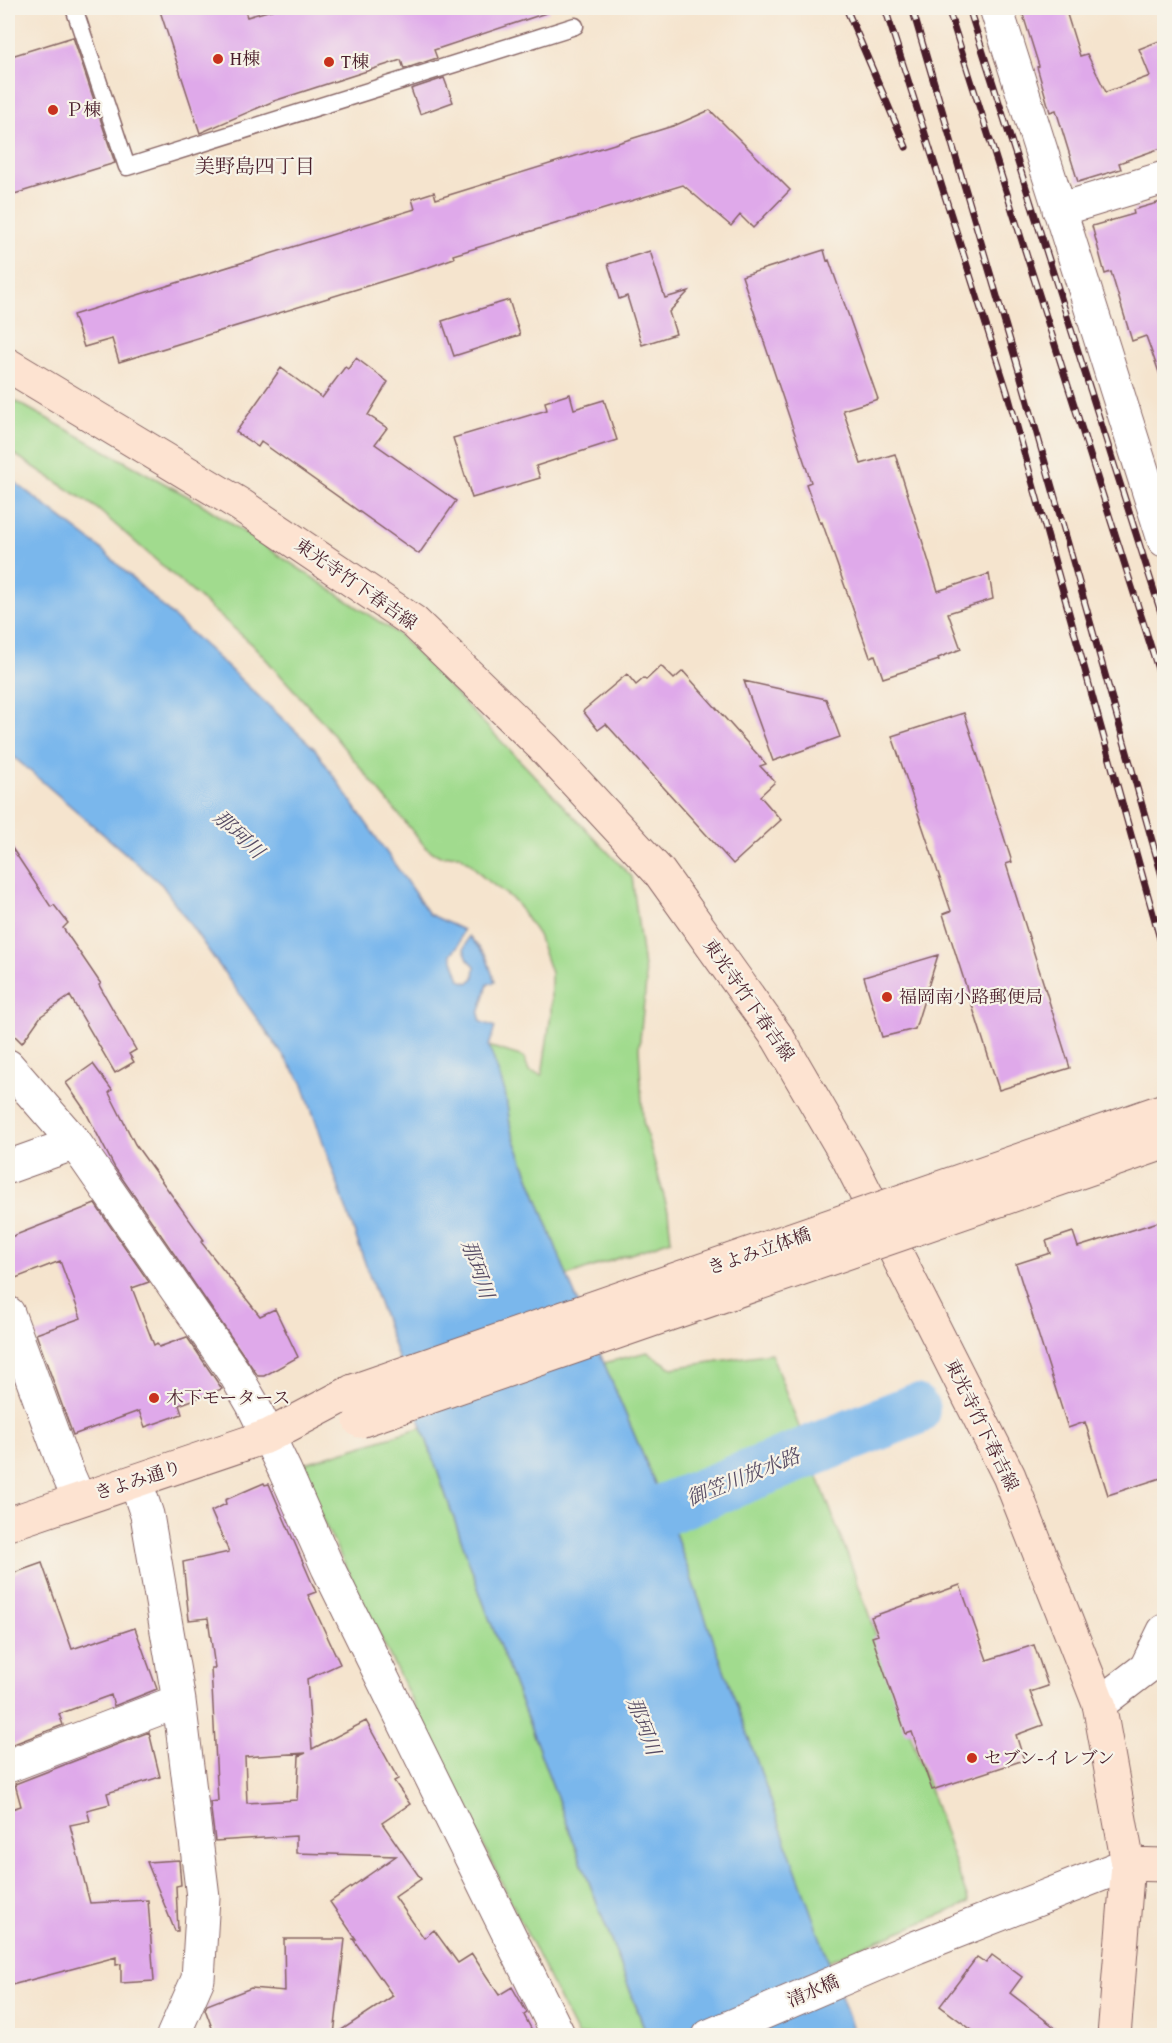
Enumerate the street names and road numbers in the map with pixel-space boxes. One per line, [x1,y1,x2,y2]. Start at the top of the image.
street label: 東光寺竹下春吉線 [290,531,423,636]
street label: 東光寺竹下春吉線 [697,933,802,1066]
street label: きよみ立体橋 [703,1220,814,1281]
street label: 東光寺竹下春吉線 [939,1354,1026,1495]
street label: きよみ通り [91,1453,185,1506]
street label: 清水橋 [783,1968,843,2014]

